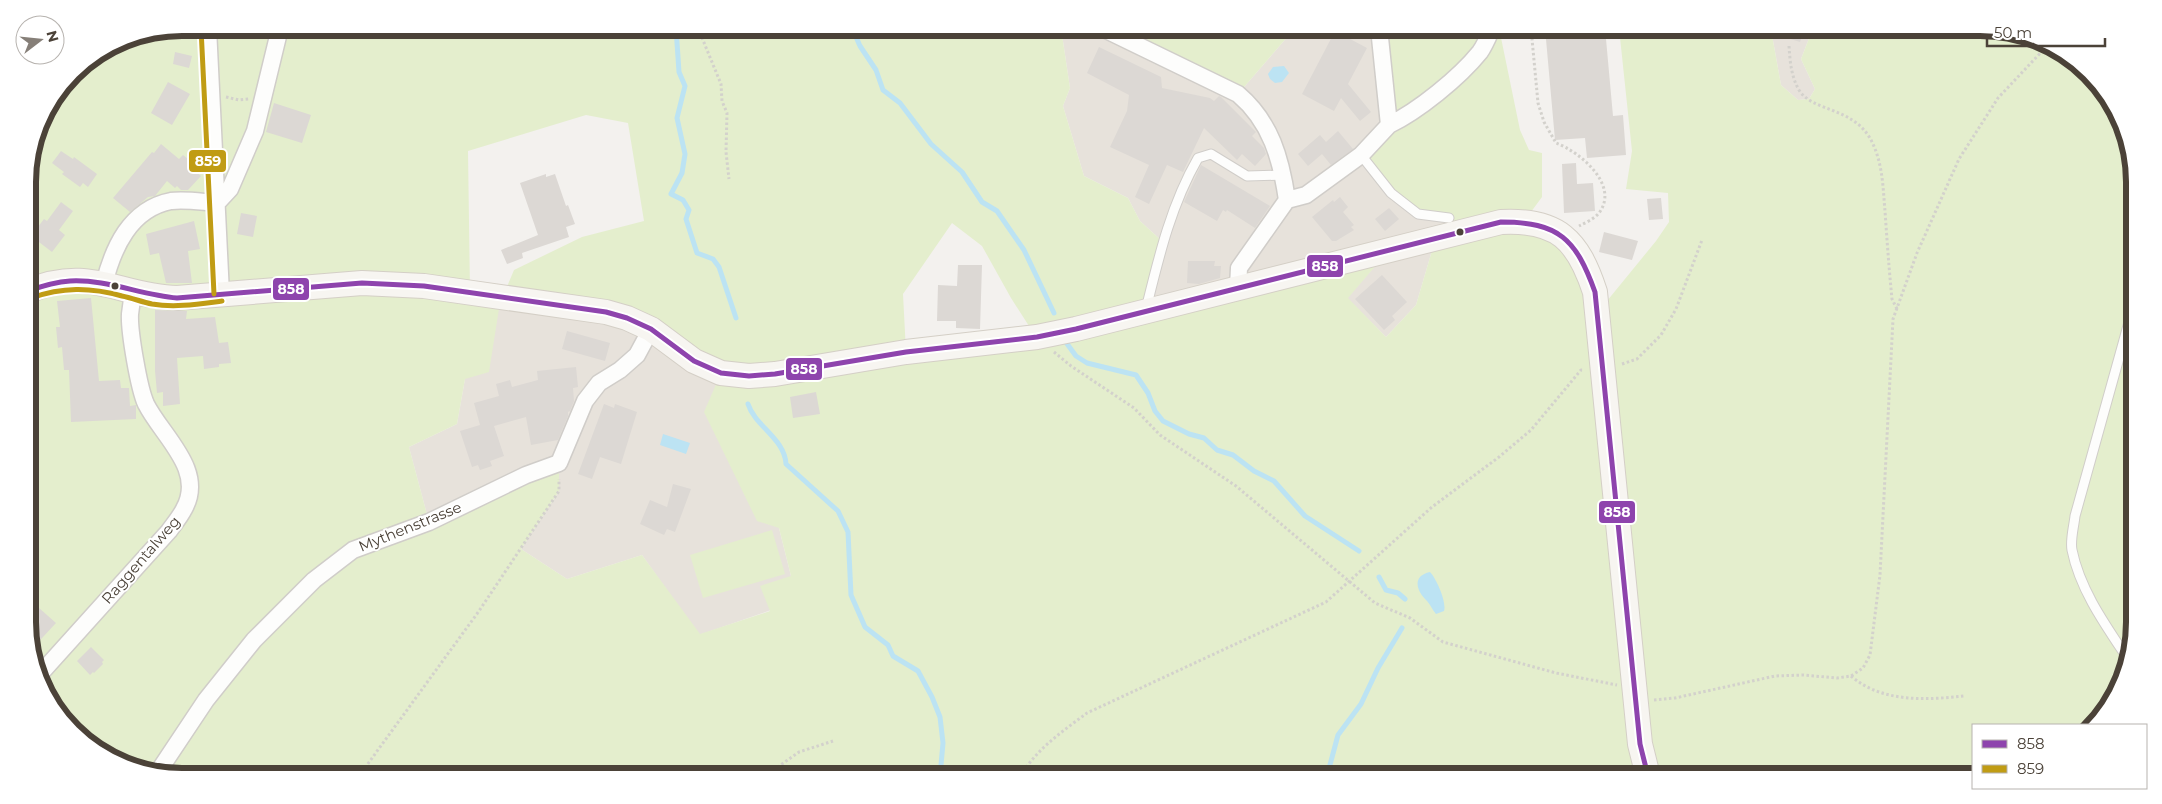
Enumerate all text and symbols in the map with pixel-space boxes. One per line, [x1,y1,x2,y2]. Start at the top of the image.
north arrow [15,15,65,65]
scale bar [1987,15,2104,47]
text: 50 m [1994,23,2032,42]
text: N [42,28,63,44]
line badge: 859 [188,149,227,173]
text: 859 [195,152,221,170]
unlabelled marker [1455,227,1465,237]
line badge: 858 [1306,254,1344,278]
text: 858 [1312,257,1338,275]
line badge: 858 [272,277,310,301]
text: 858 [278,280,304,298]
unlabelled marker [110,281,120,291]
line badge: 858 [785,357,823,381]
text: 858 [791,360,817,378]
street label: Mythenstrasse [356,497,464,556]
line badge: 858 [1598,500,1636,524]
text: 858 [1604,503,1630,521]
street label: Raggentalweg [97,512,184,608]
legend [1972,724,2147,789]
text: 858 [2017,734,2045,753]
text: 859 [2017,759,2044,778]

